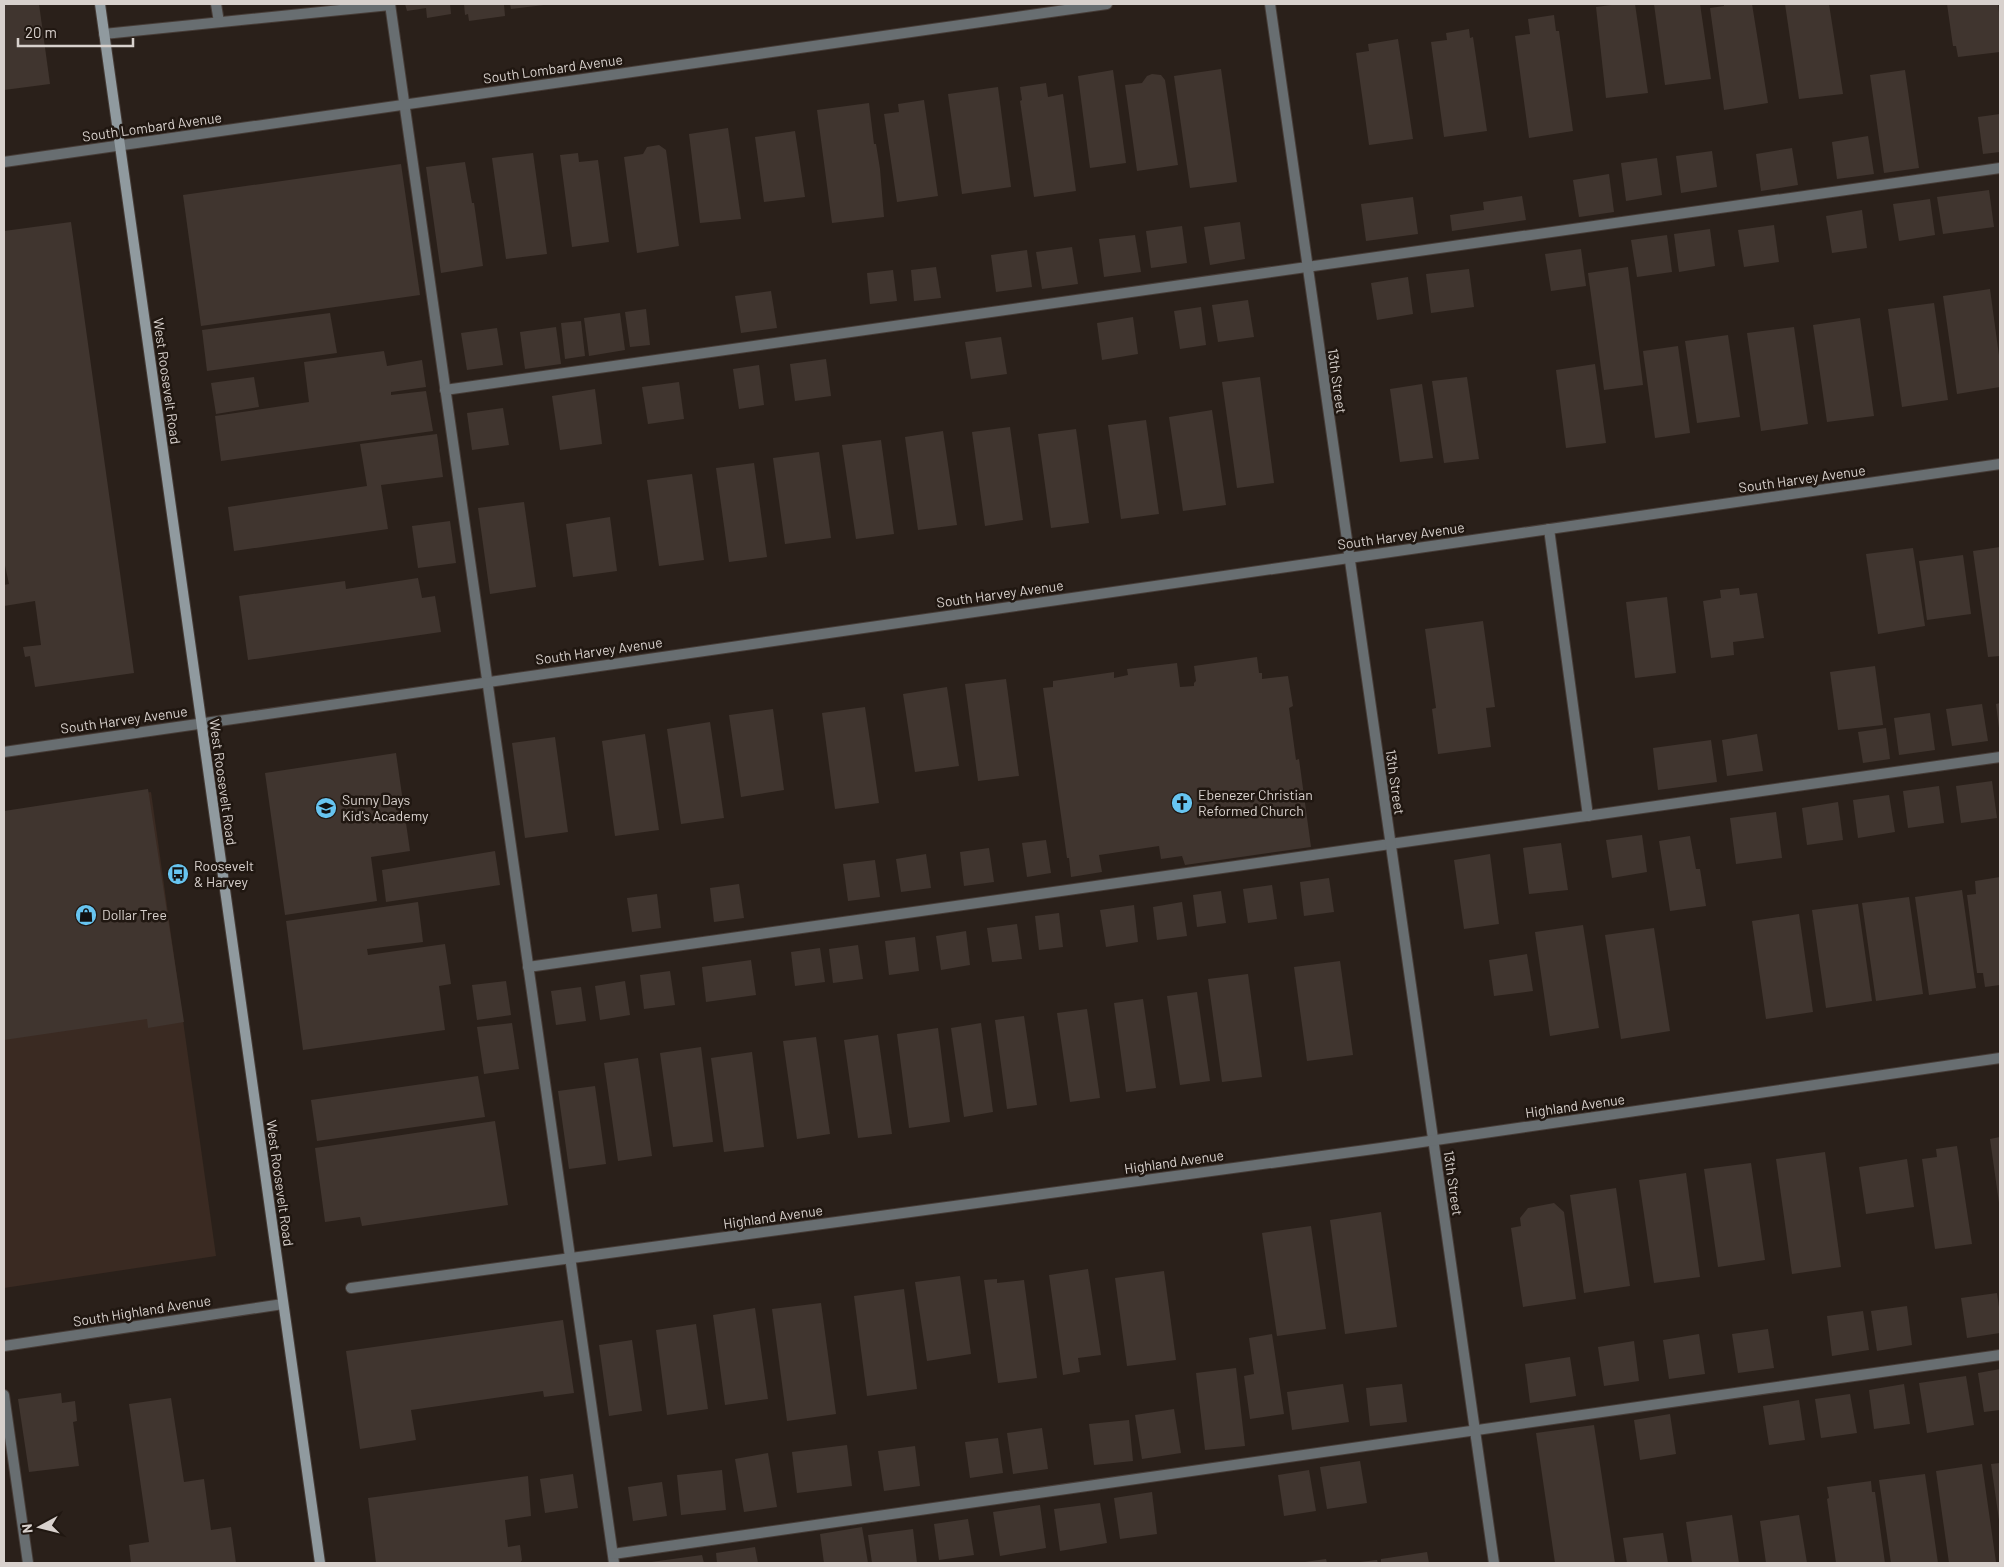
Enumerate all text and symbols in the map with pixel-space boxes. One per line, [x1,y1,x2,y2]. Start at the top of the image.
scale bar [18,15,132,47]
text: 20 m [25,23,57,41]
street label: South Lombard Avenue [482,50,624,87]
street label: South Lombard Avenue [81,108,223,145]
street label: West Roosevelt Road [150,317,185,445]
street label: 13th Street [1325,347,1350,415]
street label: South Harvey Avenue [1737,461,1866,496]
street label: South Harvey Avenue [1336,518,1465,553]
street label: South Harvey Avenue [935,576,1064,611]
street label: South Harvey Avenue [534,633,663,668]
street label: South Harvey Avenue [59,702,188,737]
street label: West Roosevelt Road [206,718,241,846]
street label: 13th Street [1383,748,1408,816]
place label: Ebenezer Christian Reformed Church [1198,786,1313,819]
place label: Sunny Days Kid's Academy [342,791,429,824]
church icon: Ebenezer Christian Reformed Church [1170,791,1194,815]
school or university icon: Sunny Days Kid's Academy [314,796,338,820]
place label: Roosevelt & Harvey [194,857,254,890]
bus stop icon: Roosevelt & Harvey [166,862,190,886]
shop icon: Dollar Tree [74,903,98,927]
place label: Dollar Tree [102,906,167,923]
street label: Highland Avenue [1524,1090,1626,1121]
street label: West Roosevelt Road [263,1119,298,1247]
street label: Highland Avenue [1123,1146,1225,1177]
street label: 13th Street [1441,1149,1466,1217]
street label: Highland Avenue [722,1201,824,1232]
street label: South Highland Avenue [72,1291,212,1330]
north arrow [15,1502,65,1552]
text: N [18,1523,36,1534]

